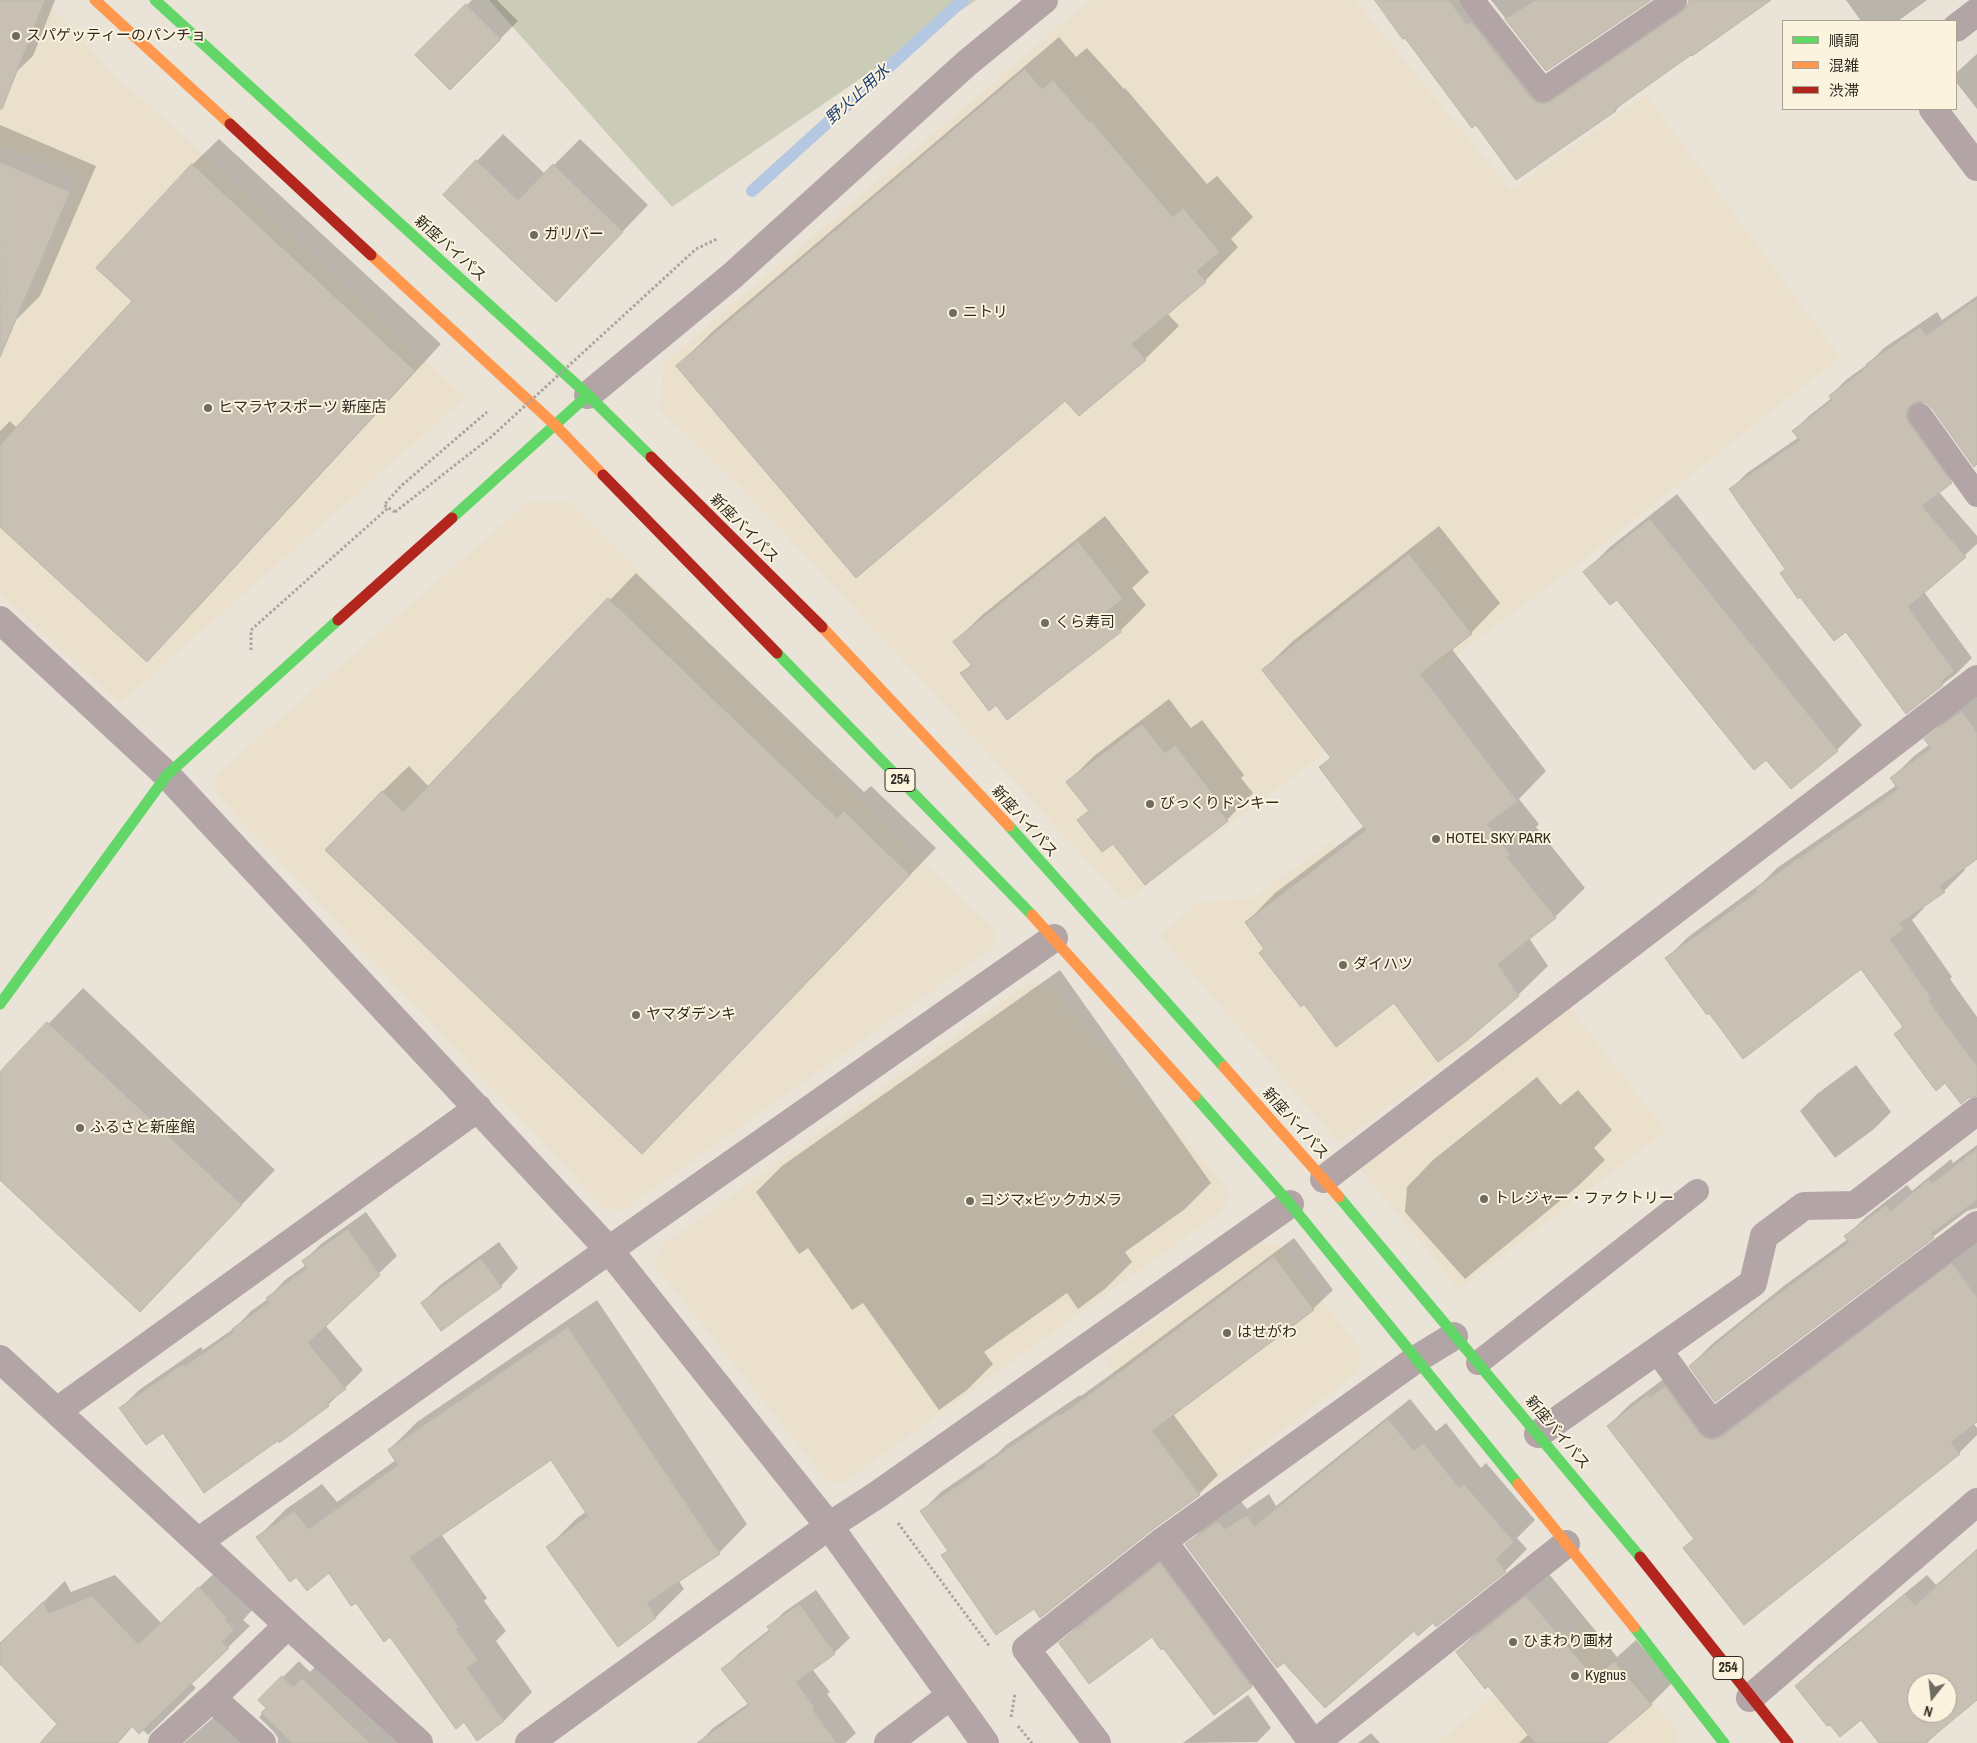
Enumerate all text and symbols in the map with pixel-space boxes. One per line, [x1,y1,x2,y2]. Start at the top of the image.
legend [1782,20,1957,110]
place label: スパゲッティーのパンチョ [26,27,206,45]
marker: スパゲッティーのパンチョ [10,30,22,42]
text: 順調 [1829,30,1859,51]
text: 混雑 [1829,55,1859,76]
water label: 野火止用水 [822,61,894,129]
text: 渋滞 [1829,80,1859,101]
street label: 新座バイパス [411,212,489,286]
place label: ガリバー [544,226,604,244]
marker: ガリバー [528,229,540,241]
place label: ニトリ [963,304,1008,322]
marker: ニトリ [947,307,959,319]
place label: ヒマラヤスポーツ 新座店 [218,399,386,417]
marker: ヒマラヤスポーツ 新座店 [202,402,214,414]
street label: 新座バイパス [706,491,782,567]
place label: くら寿司 [1055,614,1115,632]
marker: くら寿司 [1039,617,1051,629]
road number: 254 [885,768,915,792]
street label: 新座バイパス [987,783,1061,861]
place label: びっくりドンキー [1160,795,1280,813]
marker: びっくりドンキー [1144,798,1156,810]
place label: HOTEL SKY PARK [1446,830,1551,848]
marker: HOTEL SKY PARK [1430,833,1442,845]
place label: ダイハツ [1353,956,1413,974]
marker: ダイハツ [1337,959,1349,971]
place label: ヤマダデンキ [646,1006,736,1024]
marker: ヤマダデンキ [630,1009,642,1021]
street label: 新座バイパス [1258,1085,1332,1163]
place label: ふるさと新座館 [90,1119,195,1137]
marker: ふるさと新座館 [74,1122,86,1134]
place label: トレジャー・ファクトリー [1494,1190,1674,1208]
place label: コジマ×ビックカメラ [980,1192,1122,1210]
marker: トレジャー・ファクトリー [1478,1193,1490,1205]
marker: コジマ×ビックカメラ [964,1195,976,1207]
place label: はせがわ [1237,1324,1297,1342]
marker: はせがわ [1221,1327,1233,1339]
street label: 新座バイパス [1521,1393,1593,1473]
place label: ひまわり画材 [1523,1633,1613,1651]
marker: ひまわり画材 [1507,1636,1519,1648]
road number: 254 [1713,1656,1743,1680]
place label: Kygnus [1585,1667,1626,1685]
marker: Kygnus [1569,1670,1581,1682]
north arrow [1907,1673,1957,1723]
text: N [1922,1702,1935,1721]

